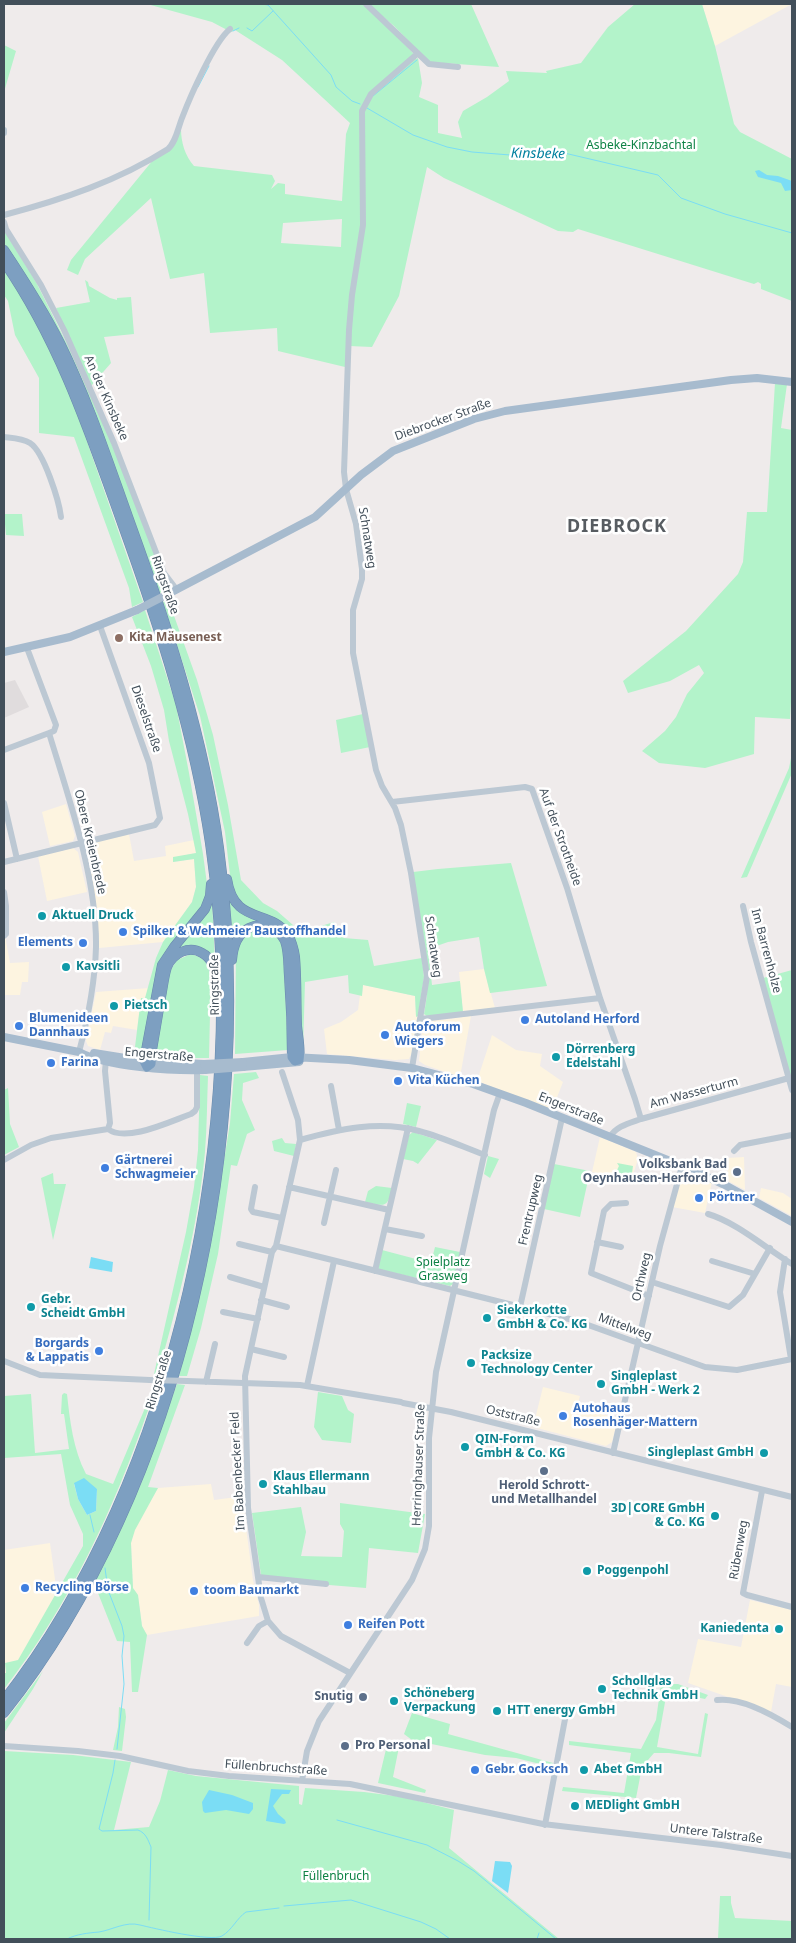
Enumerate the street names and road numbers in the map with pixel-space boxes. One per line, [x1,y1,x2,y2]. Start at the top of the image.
street label: An der Kinsbeke [81,353,131,443]
street label: Diebrocker Straße [393,396,493,444]
street label: Schnatweg [355,506,379,570]
street label: Ringstraße [148,554,182,616]
street label: Dieselstraße [128,684,164,754]
street label: Auf der Strotheide [536,786,584,888]
street label: Obere Kreienbrede [71,788,109,896]
street label: Im Barrenholze [748,907,784,995]
street label: Schnatweg [422,915,444,979]
street label: Ringstraße [207,954,223,1016]
street label: Engerstraße [124,1045,194,1065]
street label: Am Wasserturm [648,1074,740,1112]
street label: Engerstraße [536,1089,606,1129]
street label: Frentrupweg [516,1173,546,1247]
street label: Orthweg [629,1251,655,1303]
street label: Mittelweg [596,1311,654,1343]
street label: Ringstraße [143,1349,175,1411]
street label: Oststraße [484,1402,542,1430]
street label: Herringhauser Straße [410,1404,428,1526]
street label: Im Babenbecker Feld [228,1411,248,1531]
street label: Rübenweg [727,1519,751,1581]
street label: Füllenbruchstraße [224,1757,328,1779]
street label: Untere Talstraße [669,1821,763,1847]

